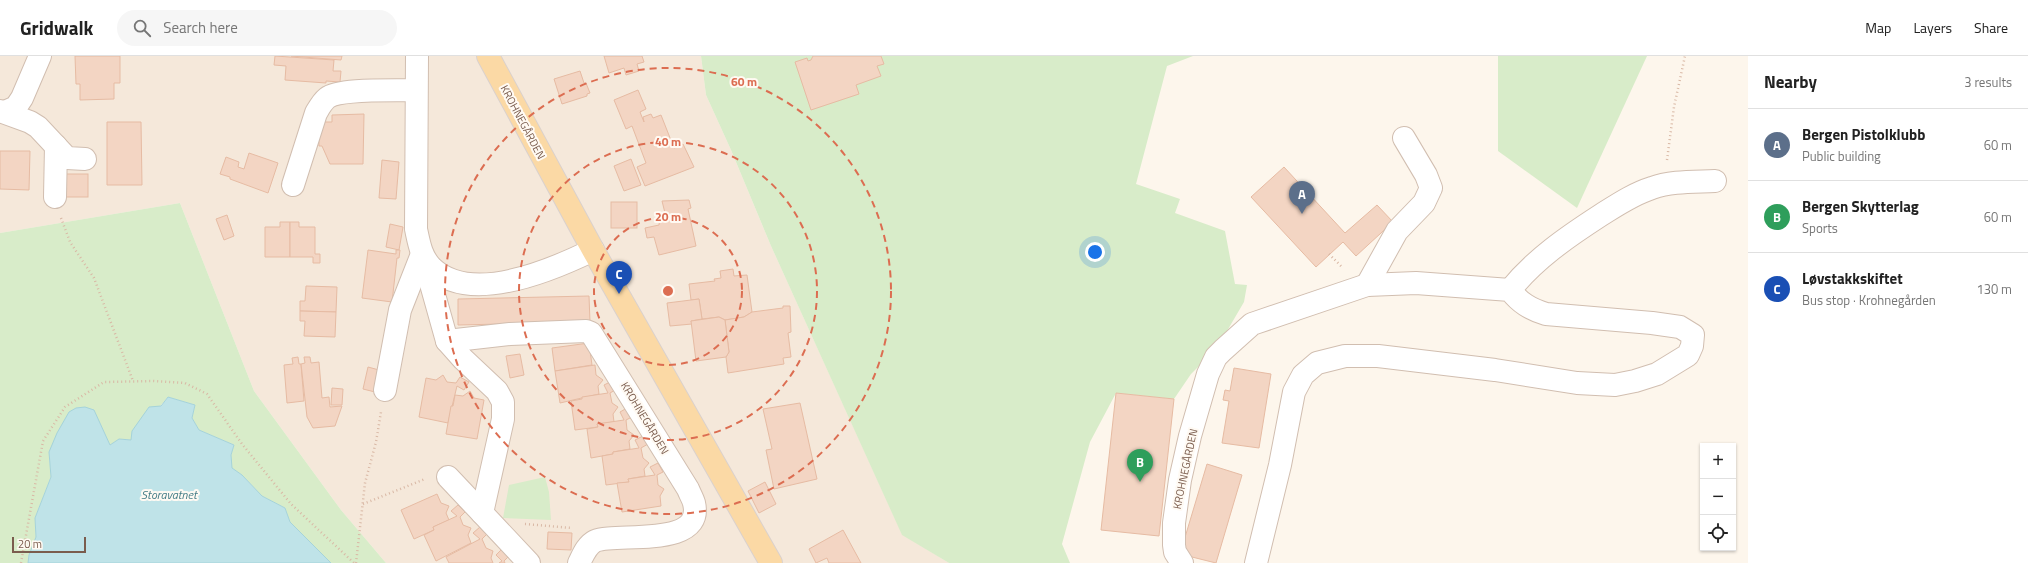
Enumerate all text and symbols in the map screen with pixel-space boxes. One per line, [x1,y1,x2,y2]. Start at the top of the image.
search box [117,10,397,46]
text: Gridwalk [20,13,93,42]
text: Search here [163,16,238,39]
icon: search [131,17,153,39]
text: Map [1865,17,1891,38]
text: Layers [1913,17,1952,38]
text: Share [1974,17,2008,38]
text: Nearby [1764,69,1817,95]
text: 60 m [731,72,757,91]
text: 3 results [1964,72,2012,92]
street label: KROHNEGÅRDEN [497,82,549,162]
text: Bergen Pistolklubb [1802,123,1925,146]
text: 40 m [655,132,681,151]
text: A [1773,135,1781,155]
text: 60 m [1984,135,2012,155]
text: Public building [1802,146,1881,166]
pin: A [1289,181,1315,214]
text: Bergen Skytterlag [1802,195,1919,218]
text: 20 m [655,207,681,226]
text: B [1773,207,1781,227]
text: 60 m [1984,207,2012,227]
text: Sports [1802,218,1838,238]
your location [1085,242,1105,262]
pin: C [606,261,632,294]
text: Løvstakkskiftet [1802,267,1903,290]
text: C [1773,279,1781,299]
text: 130 m [1976,279,2012,299]
centre of rings [661,284,675,298]
text: Bus stop · Krohnegården [1802,290,1936,310]
street label: KROHNEGÅRDEN [617,379,673,457]
street label: KROHNEGÅRDEN [1169,427,1201,511]
map controls [1700,443,1736,551]
button: + [1700,443,1736,479]
pin: B [1127,449,1153,482]
button: − [1700,479,1736,515]
water label: Storavatnet [141,485,198,504]
button: locate [1700,515,1736,551]
scale bar [12,535,86,554]
text: 20 m [18,536,42,552]

